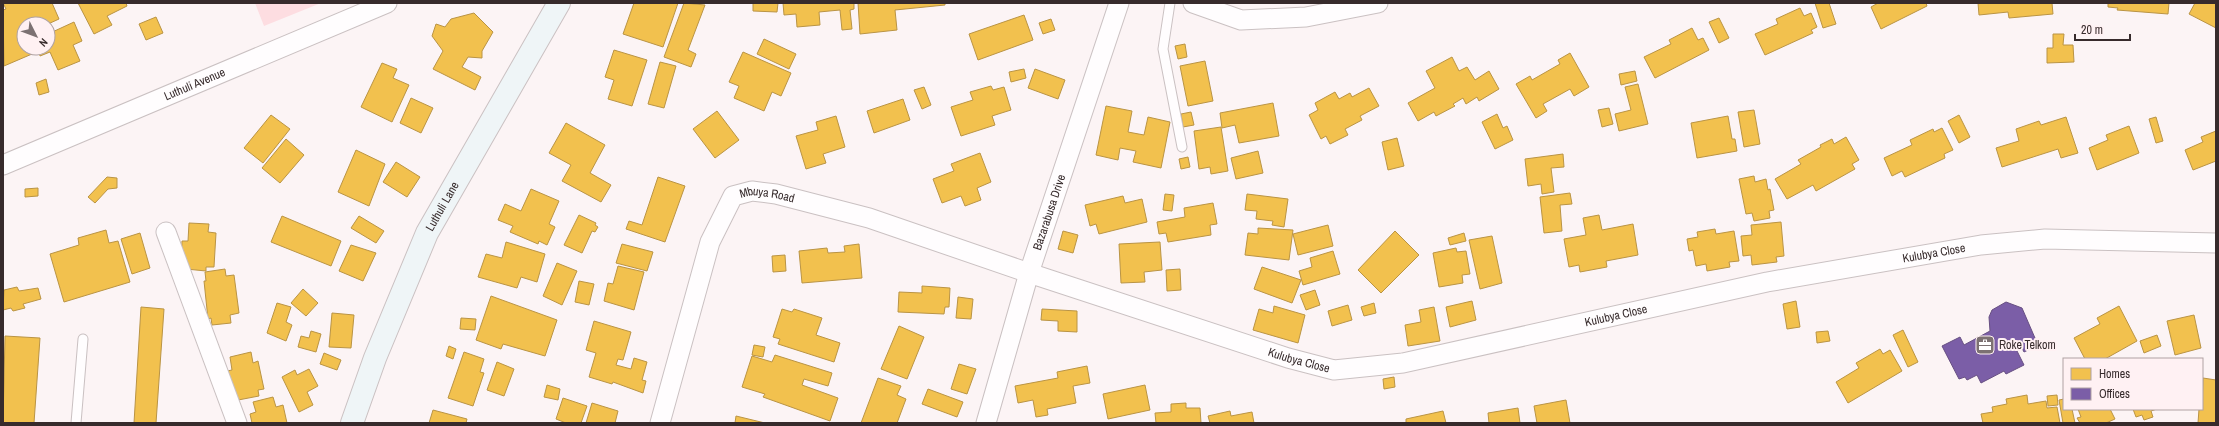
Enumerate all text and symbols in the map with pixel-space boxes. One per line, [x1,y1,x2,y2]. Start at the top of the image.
north arrow [16,16,56,56]
scale bar [2075,16,2130,42]
text: 20 m [2081,22,2103,38]
text: N [36,36,51,50]
street label: Luthuli Avenue [162,64,228,104]
street label: Bazarabusa Drive [1029,172,1069,252]
street label: Luthuli Lane [422,179,463,234]
street label: Mbuya Road [738,183,796,206]
street label: Kulubya Close [1901,240,1967,266]
street label: Kulubya Close [1583,301,1649,330]
office icon: Roke Telkom [1974,334,1996,356]
place label: Roke Telkom [1999,337,2056,353]
street label: Kulubya Close [1266,344,1332,377]
legend [2063,358,2203,410]
text: Homes [2099,366,2130,382]
text: Offices [2099,386,2130,402]

